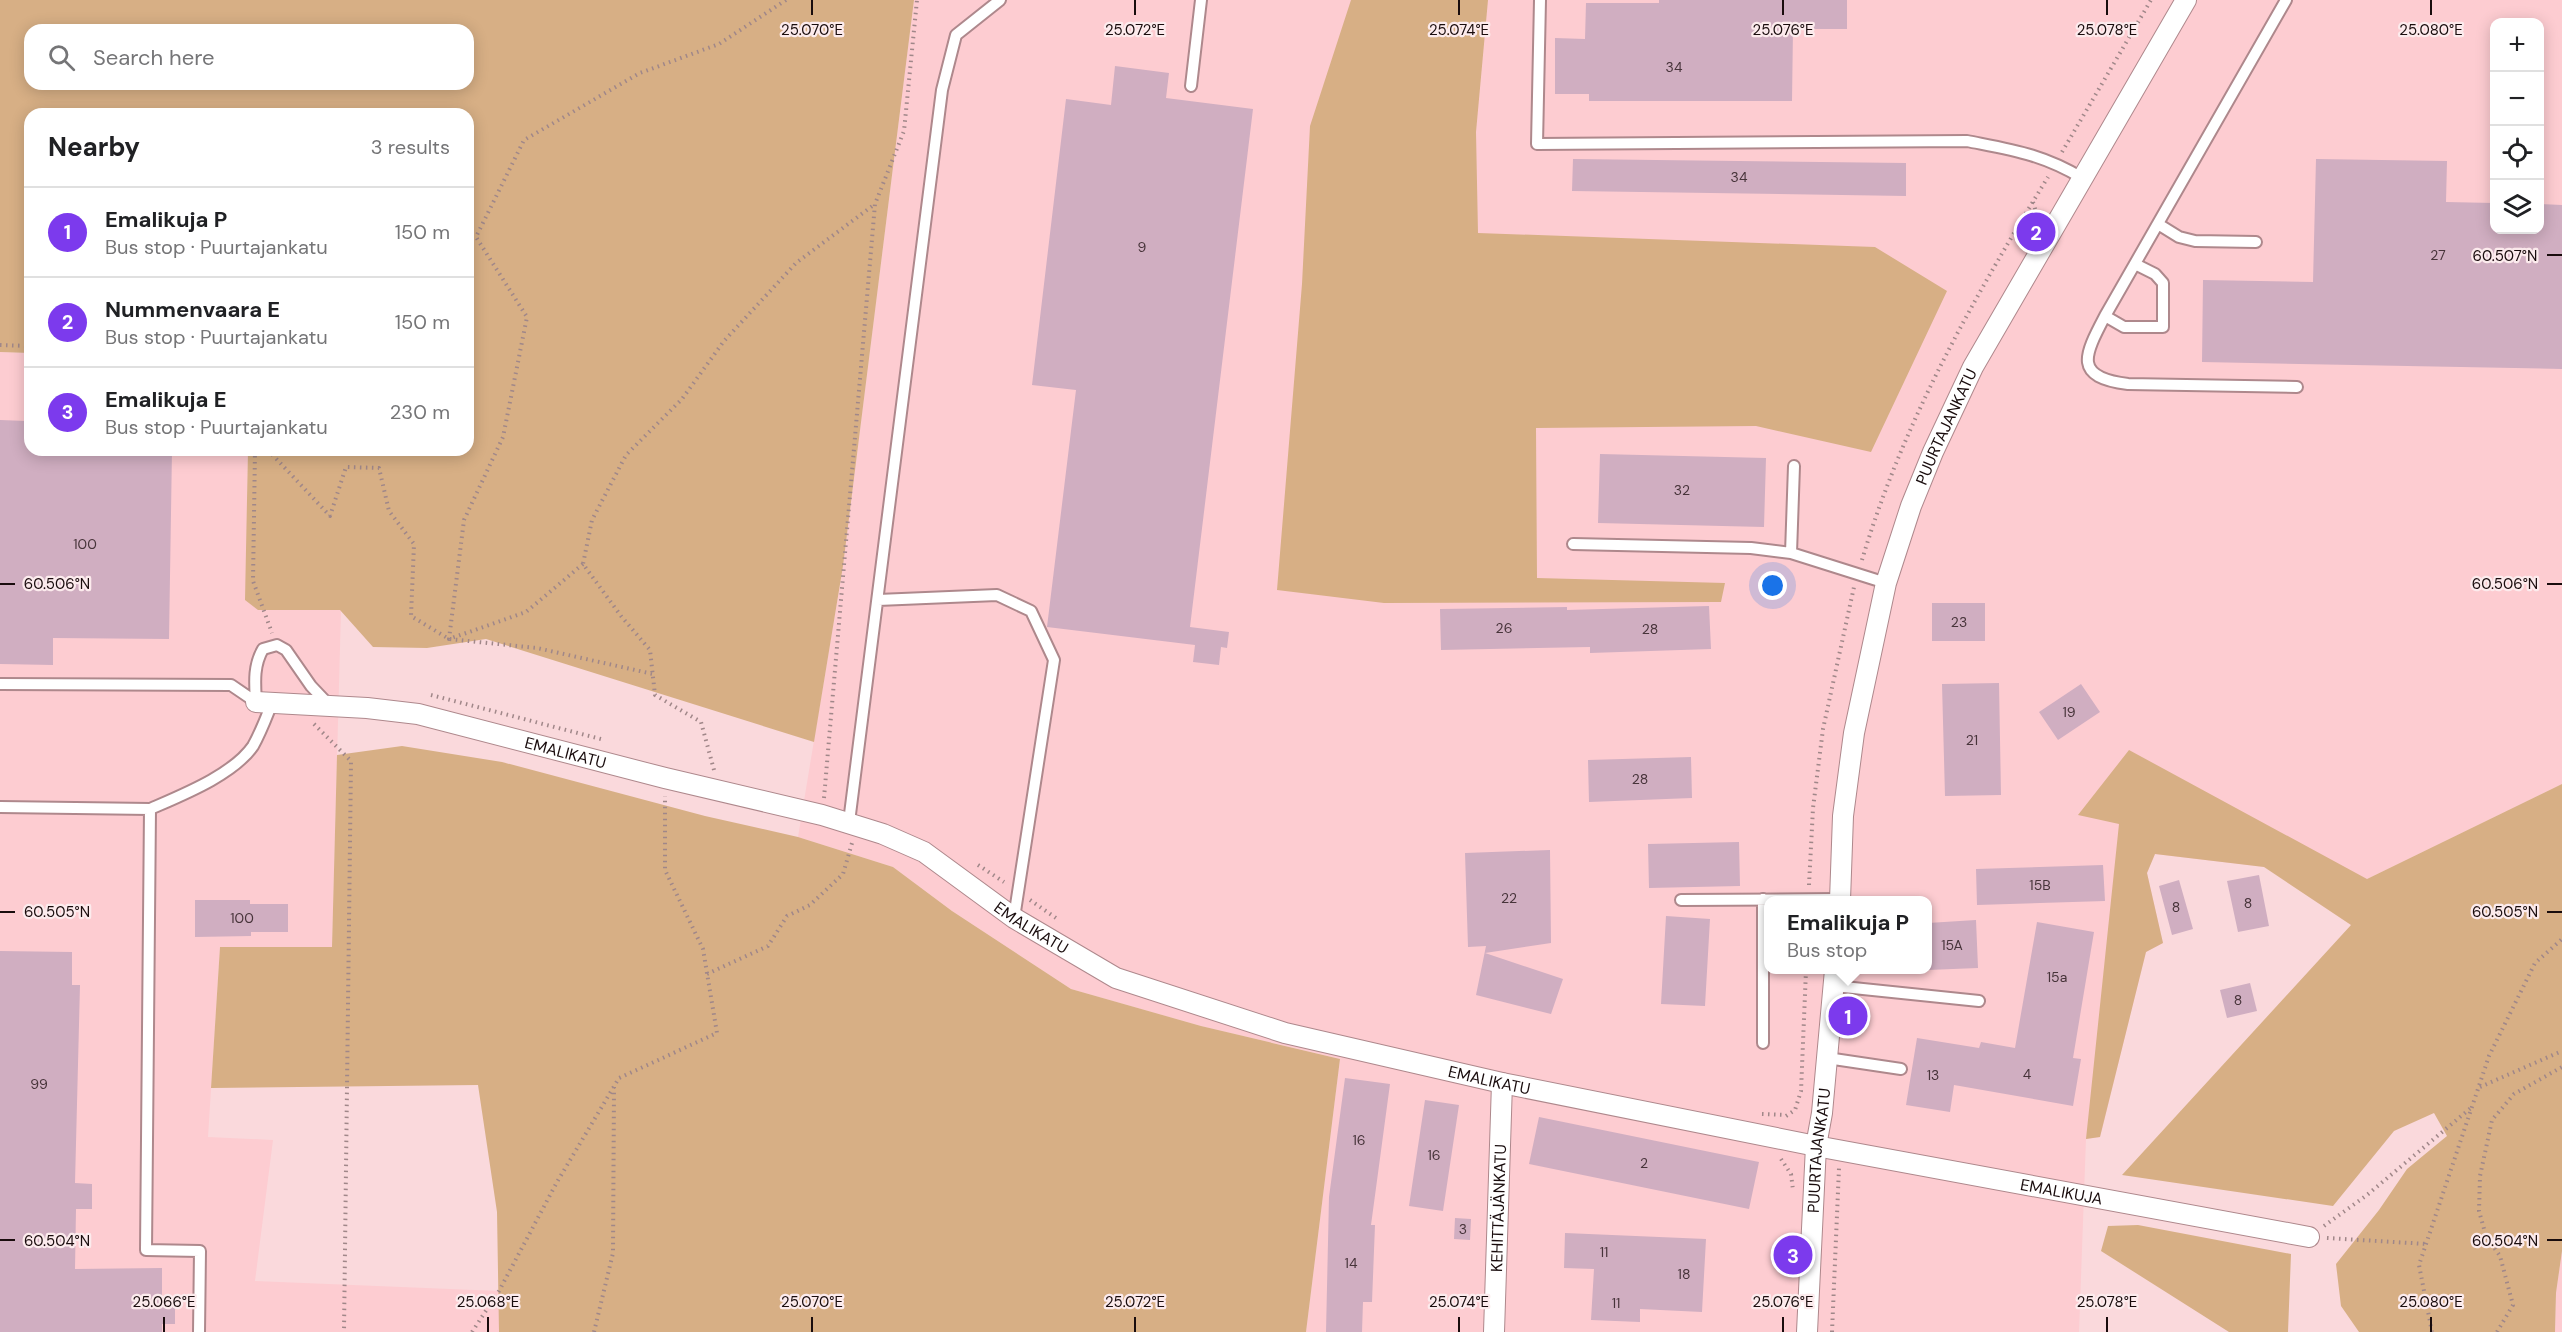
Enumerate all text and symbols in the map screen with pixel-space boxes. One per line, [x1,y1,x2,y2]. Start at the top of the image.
map controls [2490,18,2544,234]
button: + [2490,18,2544,72]
text: 25.070°E [781,20,843,40]
text: 25.072°E [1105,20,1165,40]
text: 25.074°E [1429,20,1489,40]
text: 25.076°E [1753,20,1813,40]
text: 25.078°E [2077,20,2137,40]
text: 25.080°E [2399,20,2463,40]
search box [24,24,474,90]
icon: search [45,41,78,74]
text: Search here [93,43,214,72]
house number: 34 [1666,58,1683,76]
button: − [2490,72,2544,126]
button: locate [2490,126,2544,180]
text: Nearby [48,130,140,164]
text: 3 results [371,134,450,160]
house number: 34 [1731,168,1748,186]
button: layers [2490,180,2544,234]
text: Emalikuja P [105,205,227,234]
pin: 2 [2016,210,2056,254]
text: 1 [64,219,71,245]
text: 150 m [395,219,450,245]
text: Bus stop · Puurtajankatu [105,234,328,260]
house number: 9 [1138,238,1147,256]
house number: 27 [2430,246,2446,264]
text: 60.507°N [2473,246,2537,266]
text: Nummenvaara E [105,295,280,324]
text: 2 [62,309,73,335]
text: 150 m [395,309,450,335]
text: Bus stop · Puurtajankatu [105,324,328,350]
street label: PUURTAJANKATU [1911,365,1982,488]
text: Emalikuja E [105,385,227,414]
text: 3 [61,399,74,425]
text: 230 m [390,399,450,425]
text: Bus stop · Puurtajankatu [105,414,328,440]
house number: 32 [1674,481,1690,499]
house number: 100 [73,535,97,553]
your location [1758,571,1787,600]
text: 60.506°N [24,574,90,594]
text: 60.506°N [2472,574,2538,594]
house number: 23 [1951,613,1967,631]
house number: 26 [1496,619,1512,637]
house number: 28 [1642,620,1658,638]
house number: 19 [2062,703,2076,721]
house number: 21 [1966,731,1978,749]
street label: EMALIKATU [522,732,609,773]
house number: 28 [1632,770,1648,788]
house number: 15B [2029,876,2051,894]
house number: 22 [1501,889,1517,907]
house number: 8 [2244,894,2252,912]
popup [1764,896,1932,974]
street label: EMALIKATU [990,897,1072,959]
house number: 8 [2172,898,2180,916]
text: 60.505°N [24,902,90,922]
text: 60.505°N [2472,902,2538,922]
text: Emalikuja P [1787,908,1909,937]
house number: 100 [230,909,254,927]
house number: 15A [1941,936,1963,954]
text: Bus stop [1787,937,1867,963]
house number: 15a [2047,968,2067,986]
house number: 8 [2234,991,2242,1009]
pin: 1 [1828,994,1868,1038]
street label: EMALIKATU [1446,1061,1532,1099]
house number: 4 [2023,1065,2032,1083]
house number: 13 [1927,1066,1939,1084]
house number: 99 [30,1075,48,1093]
street label: PUURTAJANKATU [1803,1087,1835,1213]
house number: 16 [1352,1131,1366,1149]
street label: KEHITTÄJÄNKATU [1486,1144,1511,1272]
house number: 16 [1427,1146,1441,1164]
house number: 2 [1640,1154,1648,1172]
street label: EMALIKUJA [2019,1174,2105,1210]
house number: 3 [1459,1220,1467,1238]
text: 60.504°N [24,1231,90,1251]
text: 60.504°N [2472,1231,2538,1251]
pin: 3 [1774,1232,1812,1278]
house number: 11 [1600,1243,1608,1261]
house number: 14 [1345,1254,1358,1272]
house number: 18 [1678,1265,1690,1283]
text: 25.066°E [133,1292,195,1312]
text: 25.068°E [457,1292,519,1312]
text: 25.070°E [781,1292,843,1312]
text: 25.072°E [1105,1292,1165,1312]
text: 25.074°E [1429,1292,1489,1312]
text: 25.076°E [1753,1292,1813,1312]
text: 25.078°E [2077,1292,2137,1312]
text: 25.080°E [2399,1292,2463,1312]
house number: 11 [1612,1294,1620,1312]

